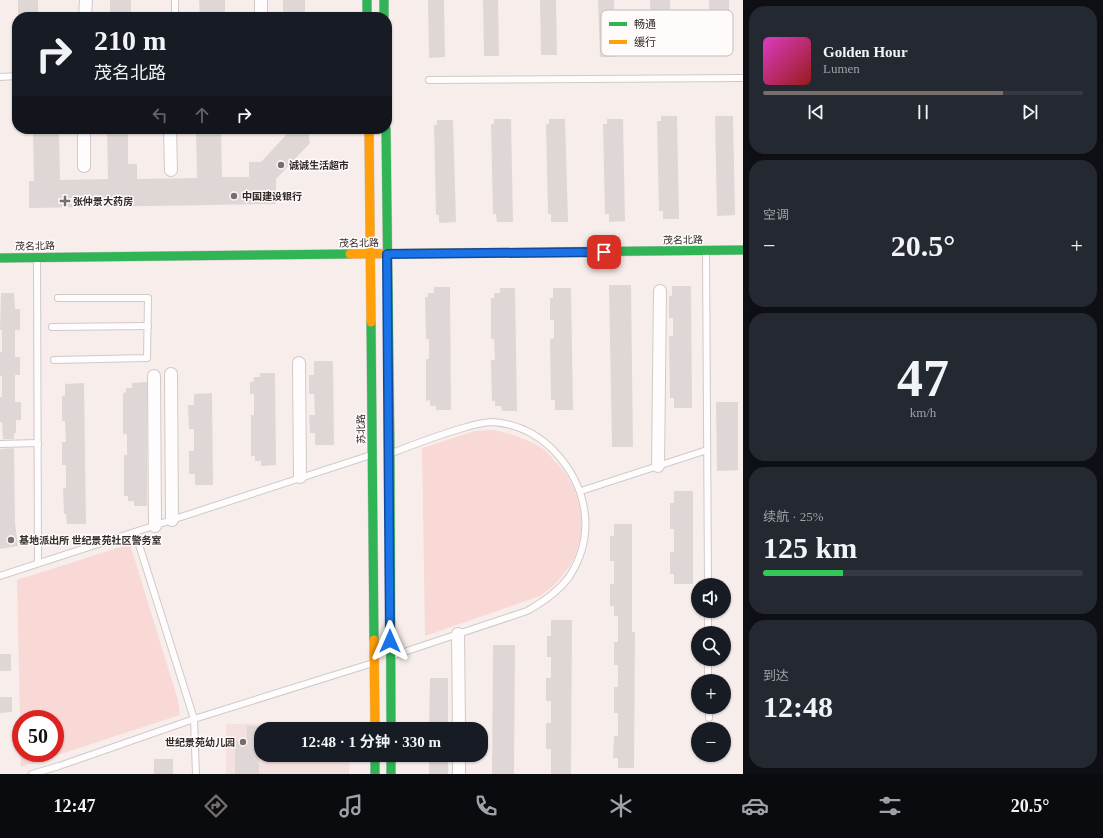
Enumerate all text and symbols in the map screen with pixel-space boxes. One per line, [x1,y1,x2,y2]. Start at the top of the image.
legend [601,10,733,56]
text: 畅通 [634,18,656,30]
text: 210 m [94,25,166,56]
icon: right [28,28,80,80]
text: 缓行 [634,36,656,48]
text: Golden Hour [823,44,908,60]
text: Lumen [823,61,860,76]
text: 茂名北路 [94,63,166,83]
icon: previous [805,101,827,123]
icon: pause [912,101,934,123]
icon: next [1019,101,1041,123]
icon: left [149,104,171,126]
icon: ahead [191,104,213,126]
icon: right [233,104,255,126]
place label: 诚诚生活超市 [289,159,349,171]
marker: 诚诚生活超市 [276,160,286,170]
marker: 中国建设银行 [229,191,239,201]
place label: 中国建设银行 [242,191,302,202]
marker: 张仲景大药房 [60,196,70,206]
place label: 张仲景大药房 [73,196,133,207]
text: 空调 [763,207,789,222]
text: 20.5° [891,229,955,262]
text: − [763,233,775,258]
text: + [1071,233,1083,258]
street label: 茂名北路 [663,234,703,246]
pin [587,235,621,269]
street label: 茂名北路 [339,237,379,249]
street label: 茂名北路 [15,240,55,252]
icon: arrive [593,241,615,263]
text: 47 [897,350,949,407]
text: km/h [910,405,936,420]
street label: 苏北路 [355,414,367,444]
text: 续航 · 25% [763,509,824,524]
text: 125 km [763,531,857,564]
place label: 基地派出所 世纪景苑社区警务室 [19,534,162,546]
marker: 基地派出所 世纪景苑社区警务室 [6,535,16,545]
map controls [691,578,731,762]
button: sound [691,578,731,618]
position arrow [369,620,411,662]
button: search [691,626,731,666]
text: 到达 [763,668,789,683]
button: + [691,674,731,714]
text: 12:48 [763,690,833,723]
speed limit sign: 50 [12,710,64,762]
button: − [691,722,731,762]
text: 12:48 · 1 分钟 · 330 m [301,734,441,750]
place label: 世纪景苑幼儿园 [165,736,235,748]
marker: 世纪景苑幼儿园 [238,737,248,747]
icon: directions [202,792,230,820]
icon: music [337,792,365,820]
icon: phone [472,792,500,820]
icon: climate [607,792,635,820]
icon: car [741,792,769,820]
icon: filters [876,792,904,820]
text: 12:47 [53,796,95,816]
text: 20.5° [1011,796,1050,816]

